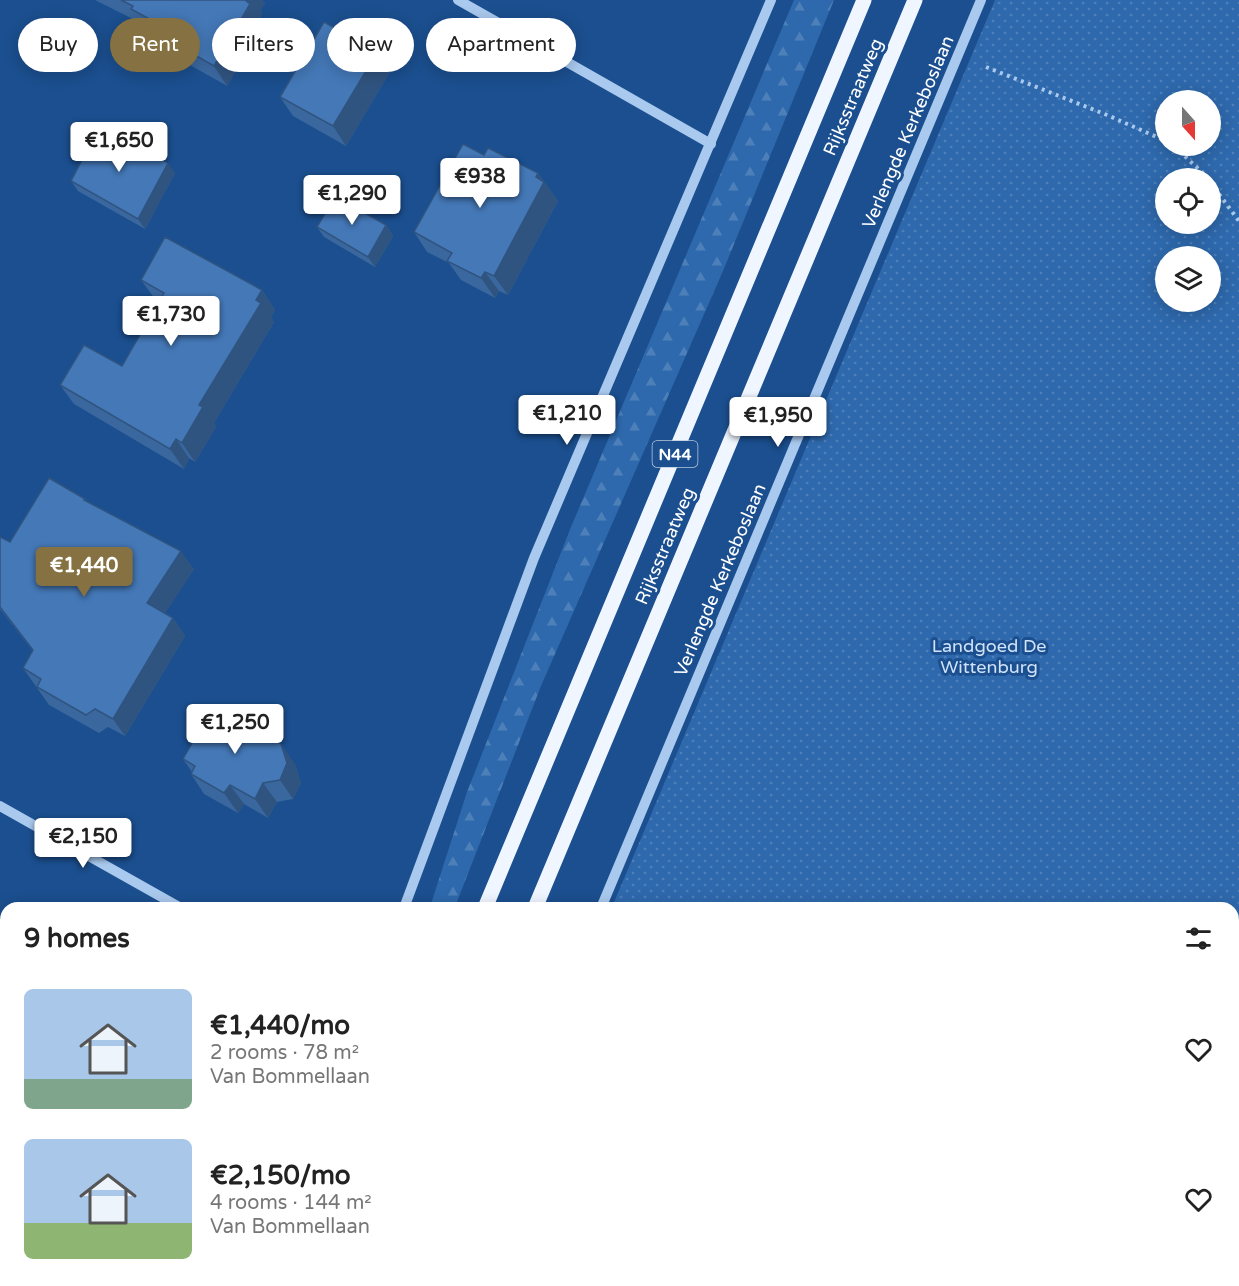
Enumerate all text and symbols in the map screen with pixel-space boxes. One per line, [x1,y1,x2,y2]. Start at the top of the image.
chip: Buy [18,18,98,72]
chip: Rent [110,18,200,72]
chip: Filters [212,18,315,72]
chip: New [327,18,414,72]
chip: Apartment [426,18,576,72]
street label: Verlengde Kerkeboslaan [857,32,959,232]
street label: Rijksstraatweg [818,35,888,159]
north arrow [1155,90,1221,156]
map controls [1155,90,1221,312]
pin: €1,650 [70,122,168,173]
text: €1,650 [84,129,154,153]
pin: €938 [444,158,516,209]
text: €938 [454,165,506,189]
button: locate [1155,168,1221,234]
pin: €1,290 [303,175,401,226]
text: €1,290 [317,182,387,206]
button: layers [1155,246,1221,312]
pin: €1,730 [122,296,220,347]
text: €1,730 [137,303,205,327]
pin: €1,210 [518,395,616,446]
pin: €1,950 [729,397,827,448]
text: €1,210 [532,402,602,426]
text: €1,950 [743,404,813,428]
road number: N44 [652,441,698,467]
street label: Verlengde Kerkeboslaan [669,480,771,680]
street label: Rijksstraatweg [630,484,700,608]
pin: €1,440 [35,547,133,598]
text: €1,440 [50,554,118,578]
park label: Landgoed De Wittenburg [932,635,1046,678]
pin: €1,250 [186,704,284,755]
text: €1,250 [200,711,270,735]
pin: €2,150 [34,818,132,869]
text: €2,150 [48,825,118,849]
icon: filters [1182,922,1215,955]
text: 9 homes [24,923,130,954]
text: €1,440/mo [210,1010,350,1041]
icon: home [72,1013,144,1085]
icon: heart [1182,1033,1215,1066]
text: 2 rooms · 78 m² [210,1041,359,1065]
text: Van Bommellaan [210,1065,370,1089]
text: €2,150/mo [210,1160,351,1191]
icon: home [72,1163,144,1235]
icon: heart [1182,1183,1215,1216]
text: 4 rooms · 144 m² [210,1191,372,1215]
text: Van Bommellaan [210,1215,370,1239]

